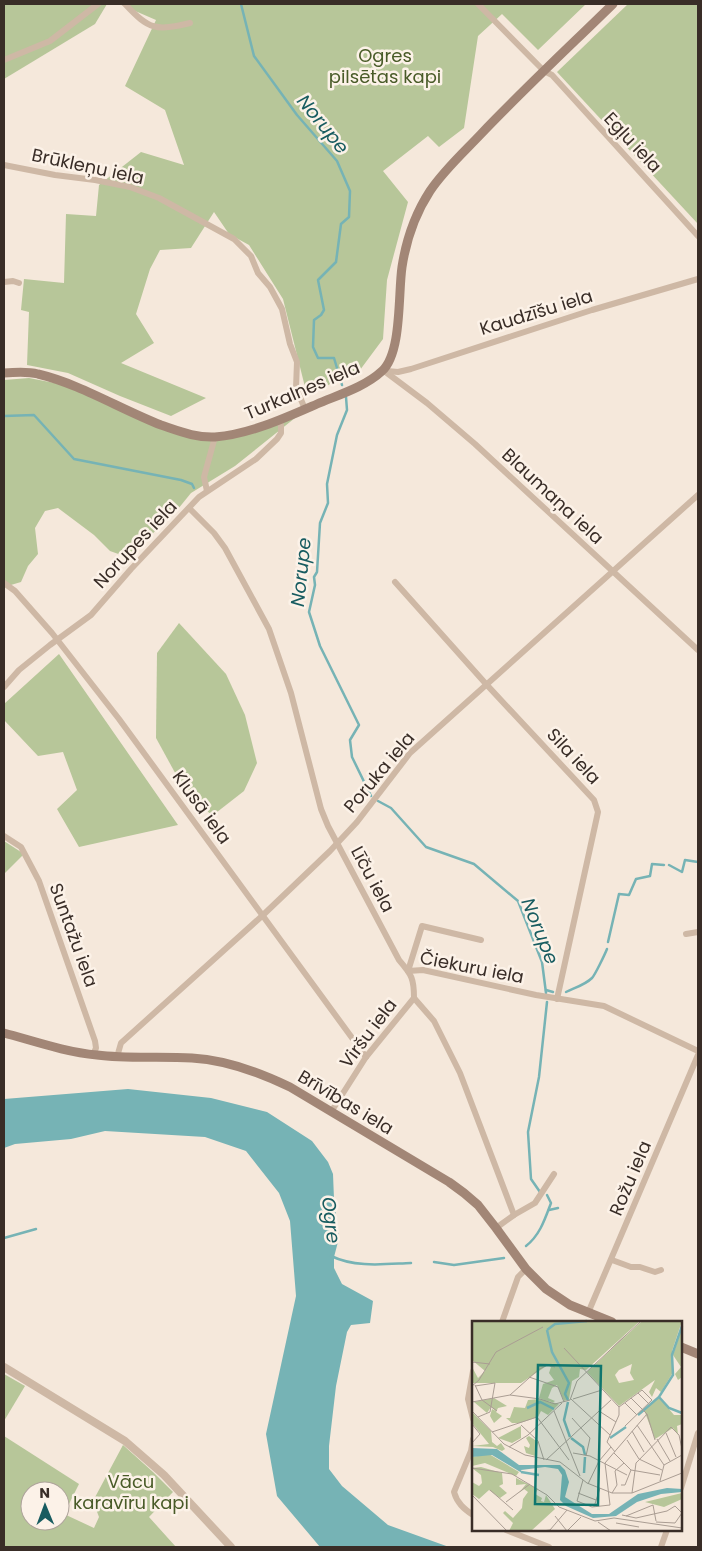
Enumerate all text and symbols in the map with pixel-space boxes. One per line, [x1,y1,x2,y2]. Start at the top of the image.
park label: Ogres pilsētas kapi [329,43,441,89]
water label: Norupe [291,89,355,160]
street label: Egļu iela [599,106,667,178]
street label: Brūkleņu iela [30,142,146,190]
street label: Kaudzīšu iela [476,283,596,341]
street label: Turkalnes iela [241,354,363,426]
street label: Blaumaņa iela [497,442,609,550]
street label: Norupes iela [88,494,182,594]
water label: Norupe [284,536,318,608]
street label: Sila iela [541,722,607,790]
street label: Poruka iela [338,726,420,818]
street label: Klusā iela [167,765,237,849]
street label: Līču iela [345,842,401,916]
street label: Suntažu iela [44,879,104,991]
water label: Norupe [514,894,566,968]
street label: Čiekuru iela [418,945,526,989]
street label: Viršu iela [334,993,402,1073]
street label: Brīvības iela [294,1064,398,1140]
street label: Rožu iela [603,1137,657,1219]
water label: Ogre [315,1195,347,1245]
inset map [472,1321,682,1531]
park label: Vācu karavīru kapi [73,1469,189,1515]
north arrow [20,1481,70,1531]
text: N [39,1483,50,1503]

